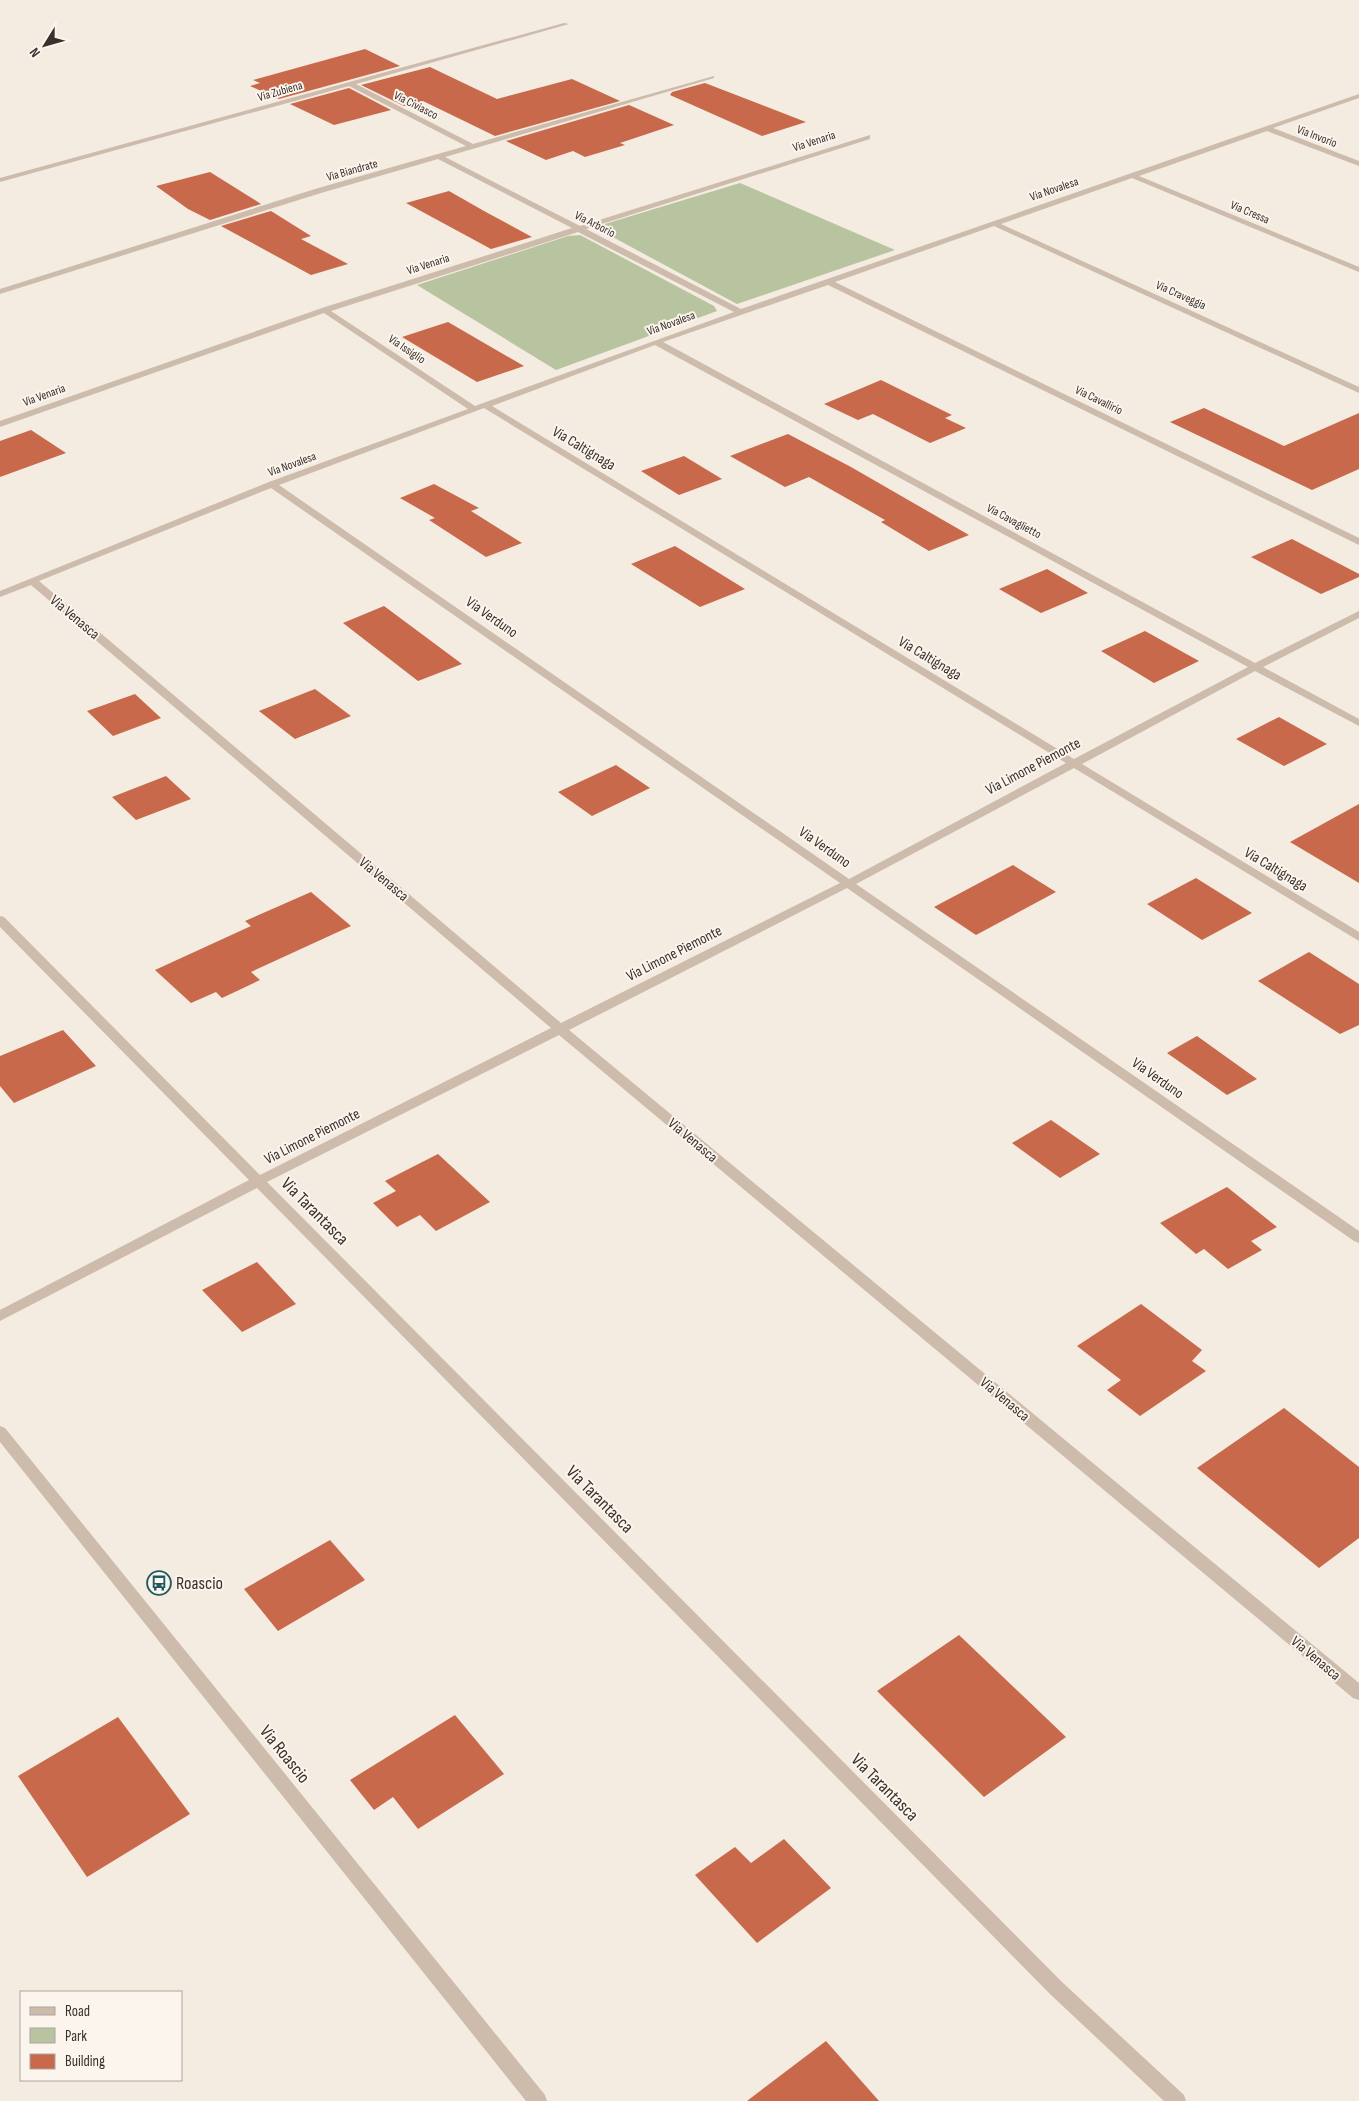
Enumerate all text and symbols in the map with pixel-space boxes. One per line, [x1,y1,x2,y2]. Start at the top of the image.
north arrow [20,20,70,70]
text: N [26,44,44,61]
street label: Via Zubiena [256,78,305,105]
street label: Via Civiasco [391,88,440,123]
street label: Via Invorio [1295,122,1339,151]
street label: Via Venaria [791,127,838,155]
street label: Via Biandrate [325,156,380,185]
street label: Via Novalesa [1028,174,1081,205]
street label: Via Cressa [1228,198,1272,228]
street label: Via Arborio [572,208,618,241]
street label: Via Venaria [405,250,452,278]
street label: Via Craveggia [1153,278,1209,313]
street label: Via Novalesa [645,308,698,339]
street label: Via Issiglio [385,332,428,367]
street label: Via Venaria [21,381,68,410]
street label: Via Cavallirio [1073,383,1125,418]
street label: Via Caltignaga [549,422,619,475]
street label: Via Novalesa [266,449,319,480]
street label: Via Cavaglietto [984,501,1044,542]
street label: Via Venasca [46,591,104,644]
street label: Via Verduno [462,593,521,642]
street label: Via Caltignaga [895,632,965,685]
street label: Via Limone Piemonte [983,733,1084,799]
street label: Via Verduno [795,823,854,872]
street label: Via Caltignaga [1241,843,1311,896]
street label: Via Venasca [355,853,413,906]
street label: Via Limone Piemonte [623,921,725,986]
street label: Via Verduno [1128,1054,1187,1103]
street label: Via Limone Piemonte [261,1104,363,1169]
street label: Via Venasca [664,1114,722,1167]
street label: Via Tarantasca [277,1173,353,1249]
street label: Via Venasca [976,1373,1034,1426]
street label: Via Tarantasca [562,1461,638,1537]
bus stop icon: Roascio [146,1570,172,1596]
place label: Roascio [176,1573,223,1594]
street label: Via Venasca [1287,1632,1345,1685]
street label: Via Roascio [255,1721,314,1787]
street label: Via Tarantasca [847,1749,923,1825]
legend [20,1991,182,2081]
text: Road [65,2002,90,2021]
text: Park [65,2027,87,2046]
text: Building [65,2052,105,2071]

